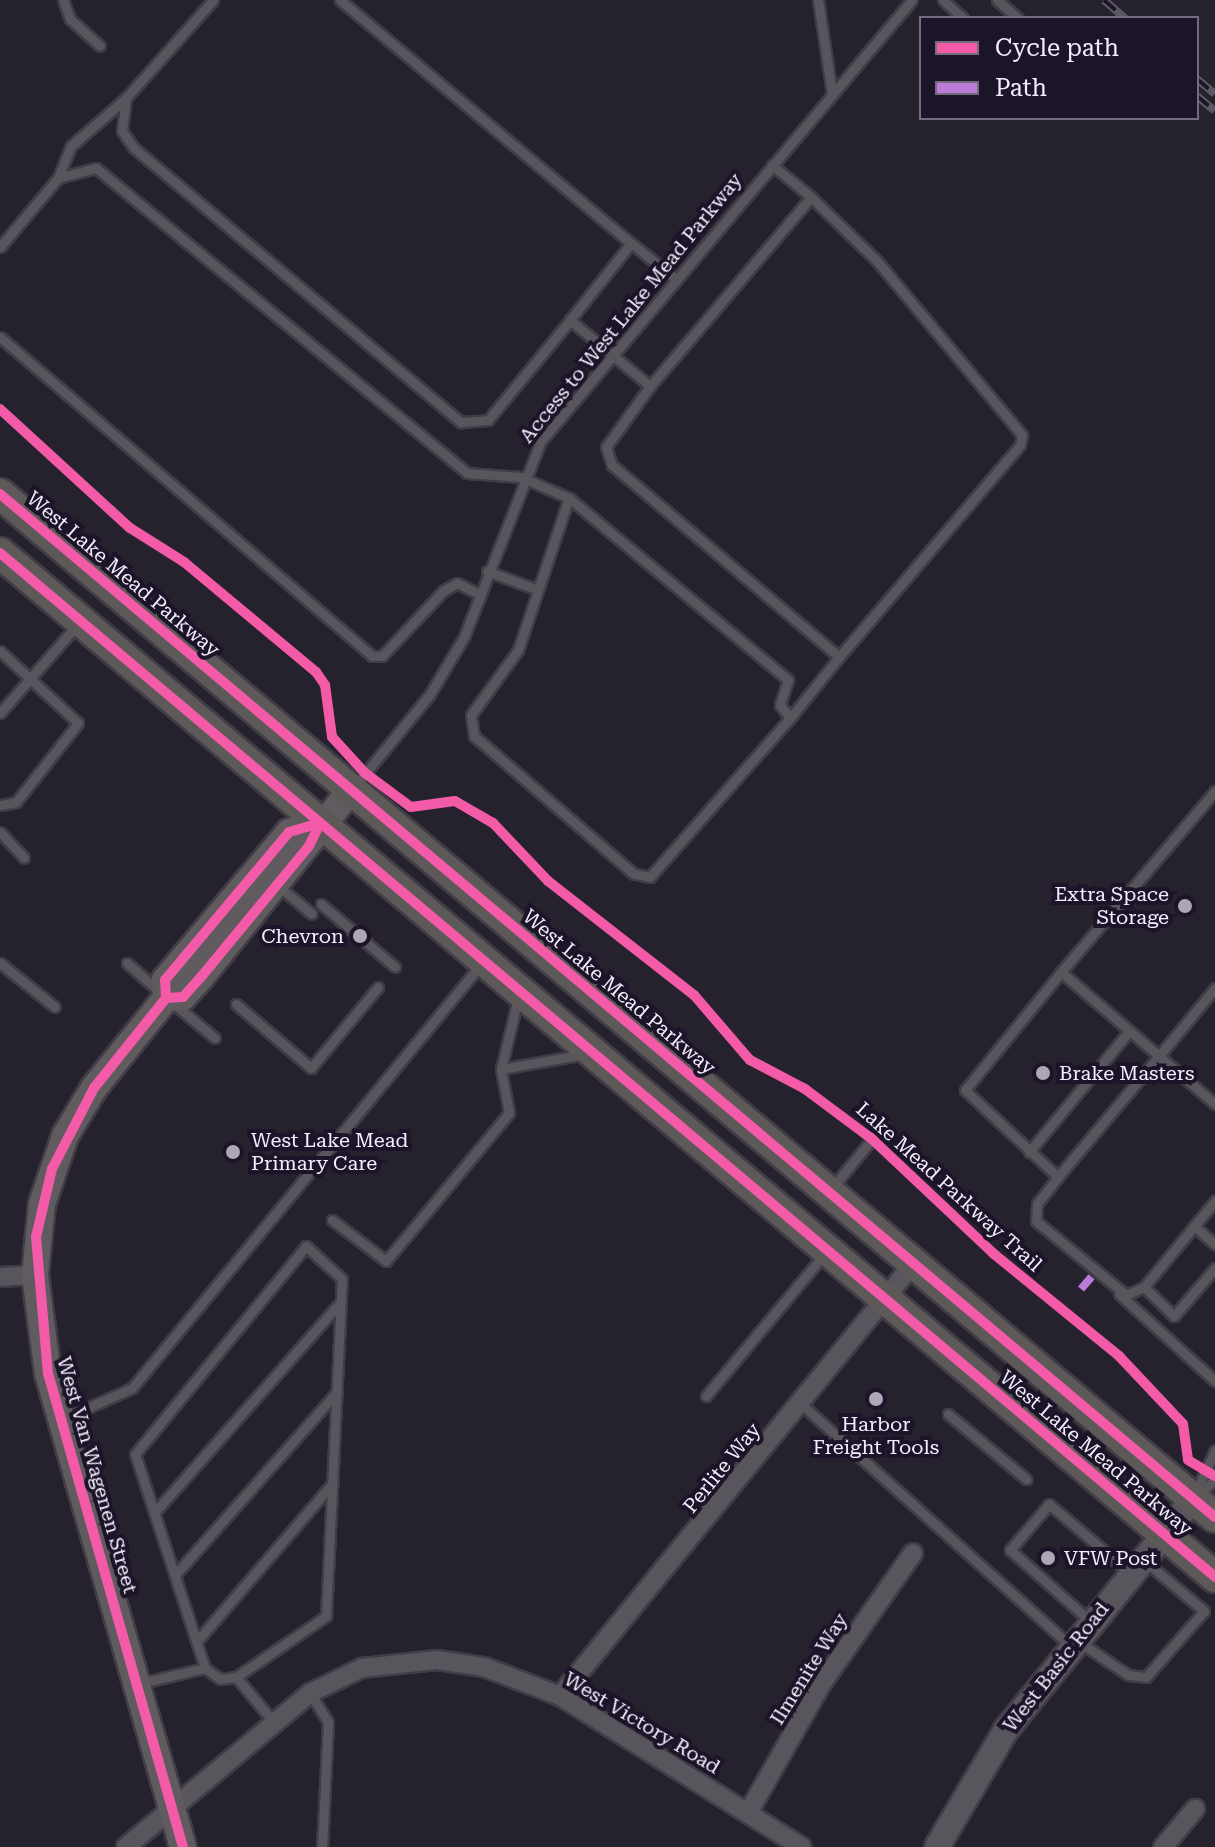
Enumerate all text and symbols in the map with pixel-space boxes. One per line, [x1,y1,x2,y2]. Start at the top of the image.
legend [919,16,1199,120]
text: Cycle path [995,34,1119,62]
text: Path [995,74,1047,102]
street label: Access to West Lake Mead Parkway [515,168,747,448]
street label: West Lake Mead Parkway [22,486,224,662]
place label: Extra Space Storage [1055,882,1169,929]
marker: Extra Space Storage [1176,897,1194,915]
street label: West Lake Mead Parkway [518,904,720,1080]
place label: Chevron [261,924,344,948]
marker: Chevron [351,927,369,945]
place label: Brake Masters [1059,1061,1195,1085]
marker: Brake Masters [1034,1064,1052,1082]
street label: Lake Mead Parkway Trail [851,1097,1047,1277]
place label: West Lake Mead Primary Care [251,1128,408,1175]
marker: West Lake Mead Primary Care [222,1141,244,1163]
street label: West Van Wagenen Street [52,1354,142,1596]
street label: West Lake Mead Parkway [995,1365,1197,1541]
marker: Harbor Freight Tools [867,1390,885,1408]
place label: Harbor Freight Tools [813,1412,939,1459]
street label: Perlite Way [678,1418,766,1518]
place label: VFW Post [1064,1546,1157,1570]
marker: VFW Post [1039,1549,1057,1567]
street label: West Basic Road [998,1597,1114,1737]
street label: Ilmenite Way [765,1609,853,1729]
street label: West Victory Road [559,1667,725,1779]

